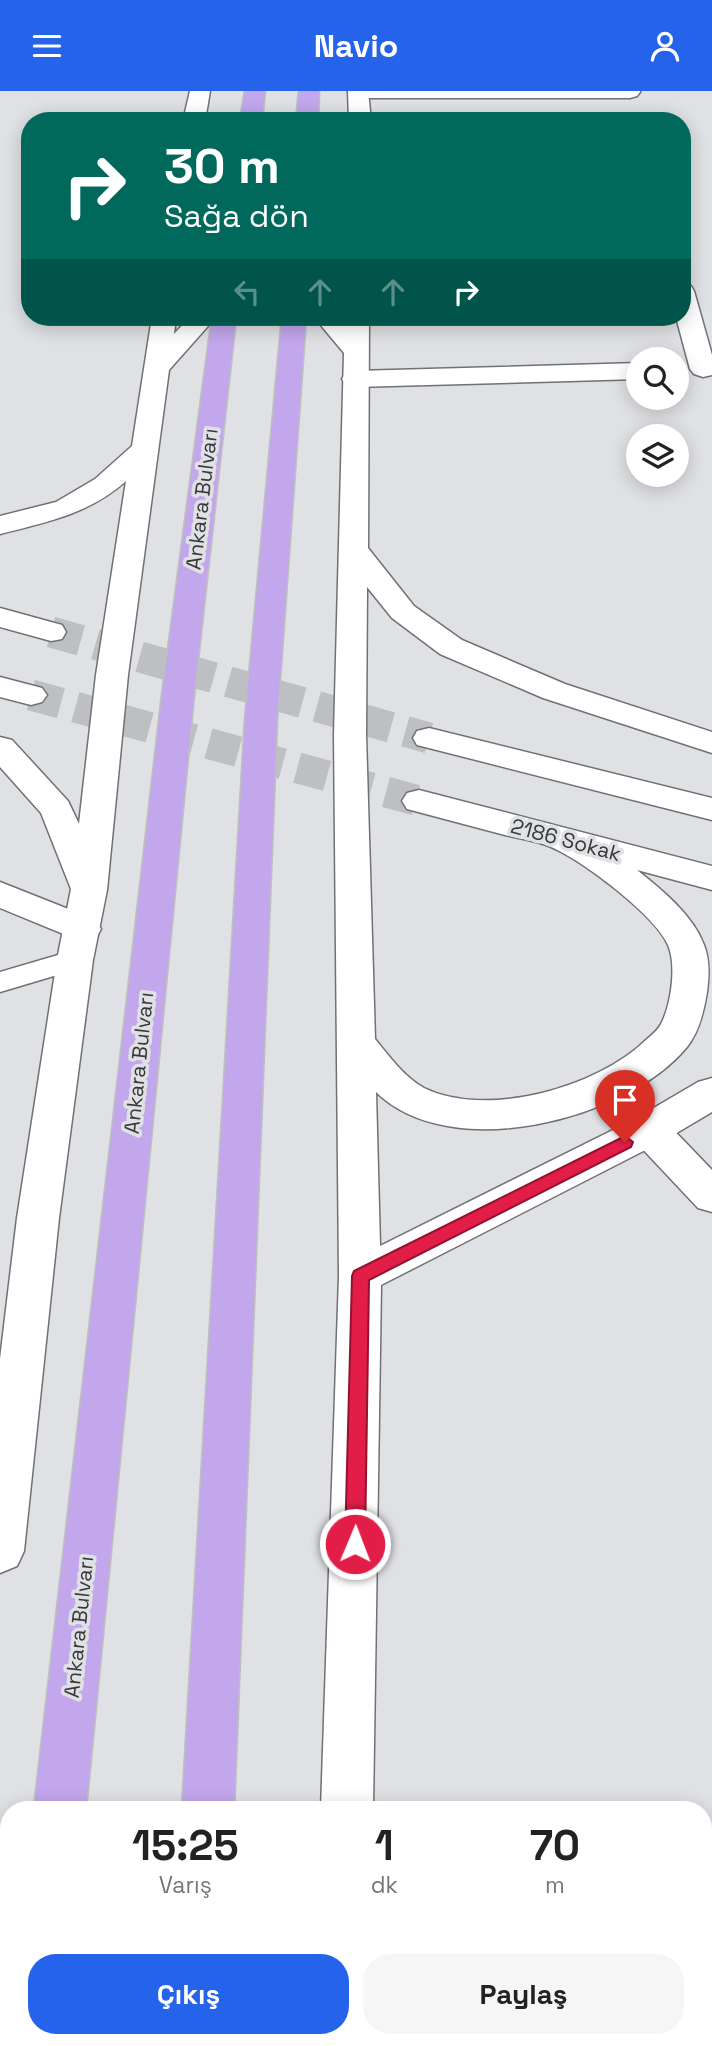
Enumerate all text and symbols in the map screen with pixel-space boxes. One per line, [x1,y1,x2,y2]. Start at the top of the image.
text: Navio [314,26,398,66]
icon: menu [28,27,66,65]
icon: person [646,27,684,65]
text: 30 m [164,135,280,197]
icon: right [49,140,140,231]
text: Sağa dön [164,196,309,236]
icon: left [228,273,266,311]
icon: ahead [301,273,339,311]
icon: ahead [374,273,412,311]
icon: right [447,273,485,311]
map controls [626,347,689,487]
button: search [626,347,689,410]
button: layers [626,424,689,487]
street label: Ankara Bulvarı [179,427,224,571]
street label: 2186 Sokak [508,812,624,867]
street label: Ankara Bulvarı [118,991,159,1135]
pin [595,1070,655,1142]
icon: arrive [606,1081,644,1119]
position arrow [318,1507,392,1581]
street label: Ankara Bulvarı [58,1555,99,1699]
text: 15:25 [132,1819,239,1872]
text: 1 [375,1819,394,1872]
text: 70 [530,1819,580,1872]
text: Varış [159,1870,212,1900]
text: dk [371,1870,398,1900]
text: m [545,1870,565,1900]
button: Çıkış [28,1954,349,2034]
button: Paylaş [363,1954,684,2034]

